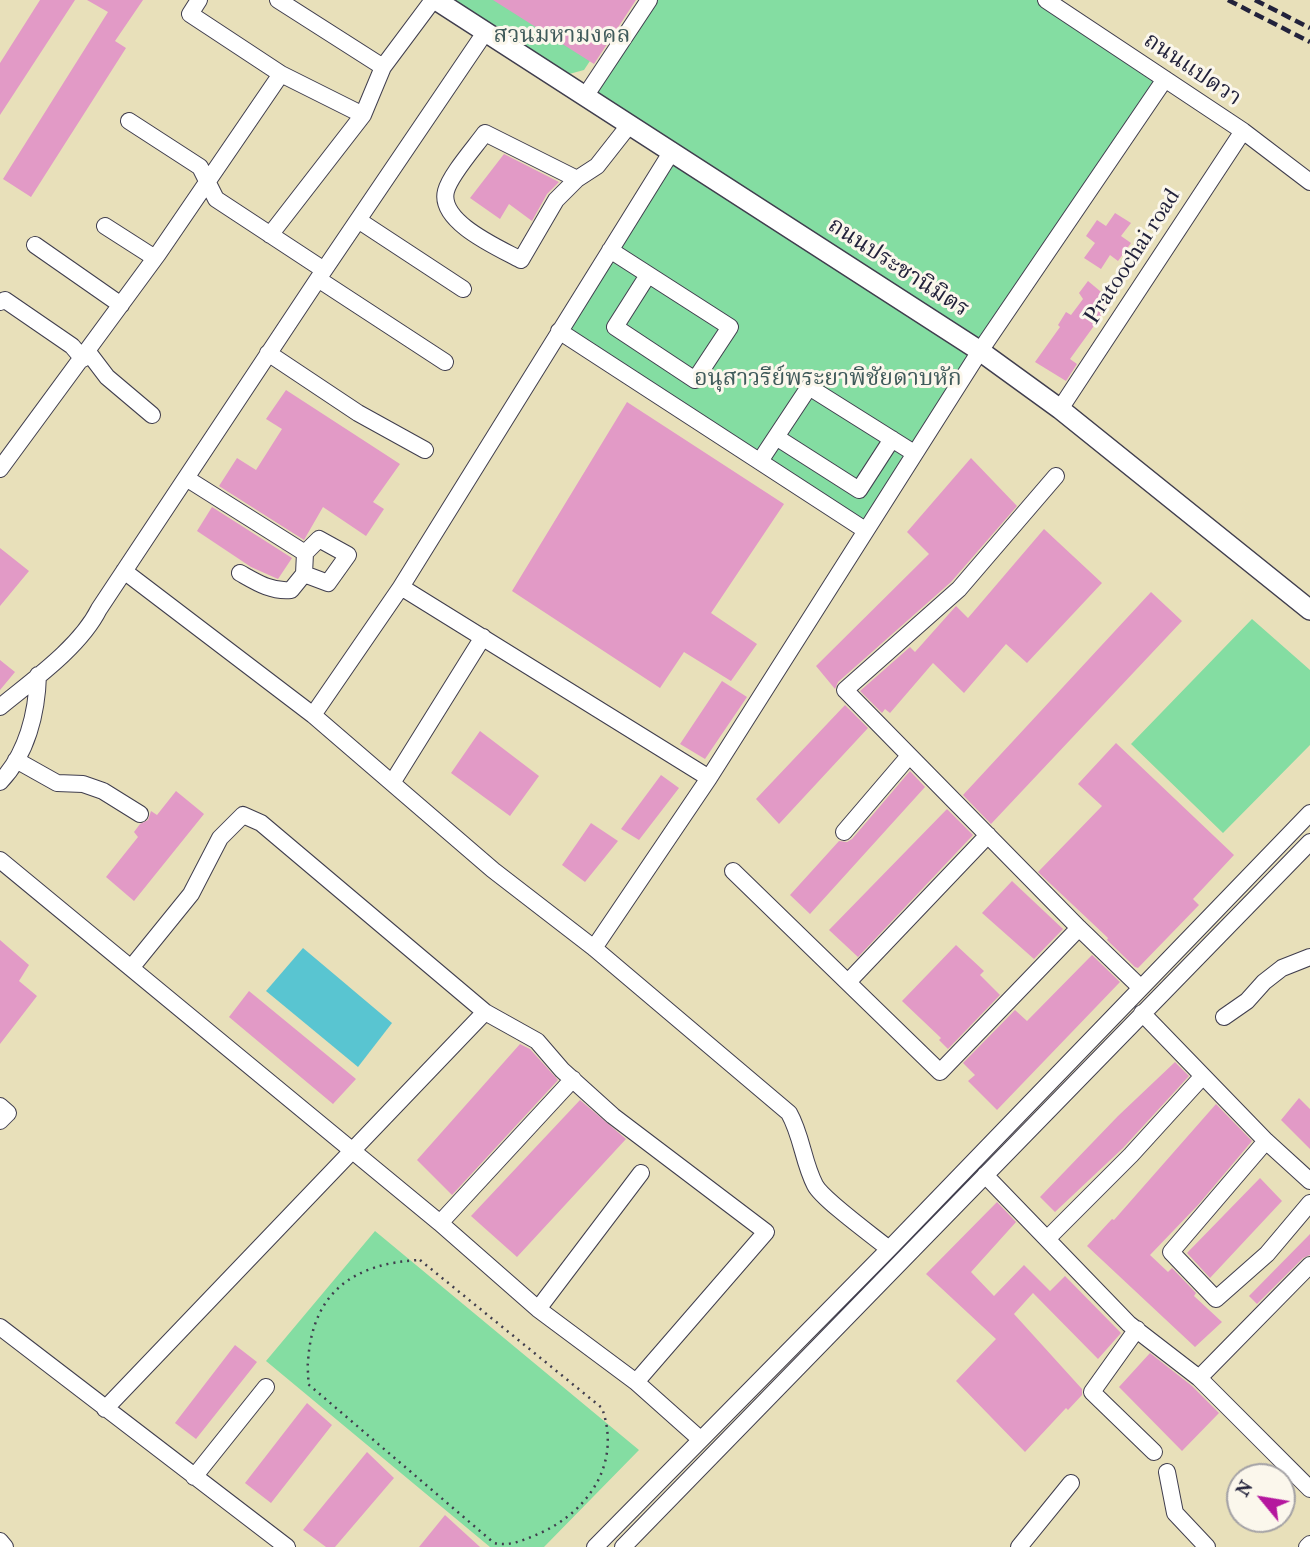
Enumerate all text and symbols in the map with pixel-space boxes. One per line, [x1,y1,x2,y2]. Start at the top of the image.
park label: สวนมหามงคล [494,22,630,50]
street label: ถนนแปดวา [1138,27,1246,113]
street label: Pratoochai road [1079,184,1187,330]
street label: ถนนประชานิมิตร [822,212,974,324]
park label: อนุสาวรีย์พระยาพิชัยดาบหัก [694,365,962,393]
north arrow [1226,1463,1296,1533]
text: N [1231,1477,1258,1500]

